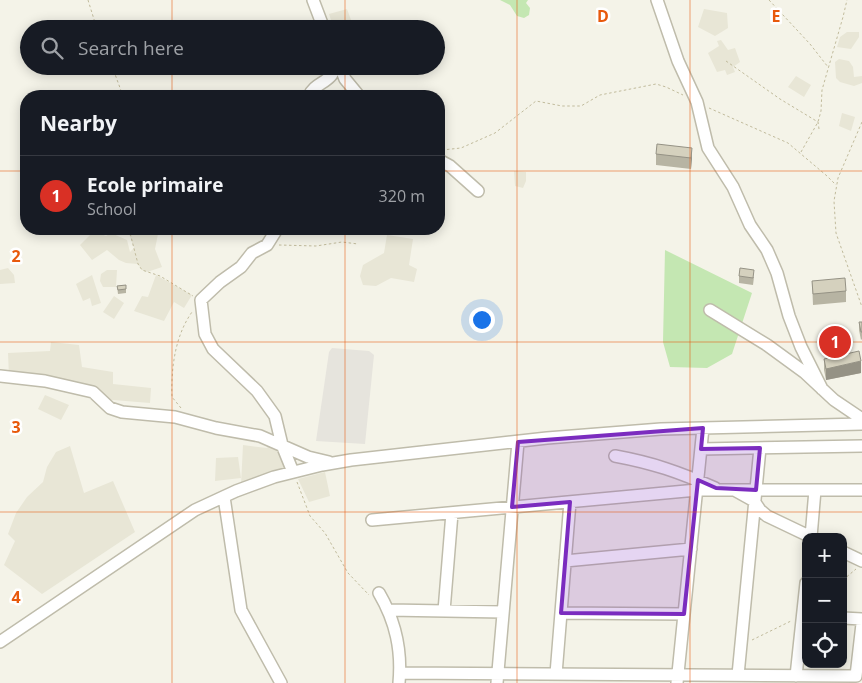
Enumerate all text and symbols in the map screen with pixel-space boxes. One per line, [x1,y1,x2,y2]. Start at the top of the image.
text: D [597,5,609,27]
text: E [772,5,781,27]
search box [20,20,445,75]
icon: search [38,34,66,62]
text: Search here [78,35,184,61]
text: Nearby [40,109,117,137]
text: Ecole primaire [87,172,223,198]
text: 1 [51,185,61,207]
text: 320 m [379,185,425,207]
text: School [87,198,137,220]
text: 2 [11,245,21,267]
your location [469,307,495,333]
pin: 1 [819,323,851,361]
text: 3 [11,416,21,438]
map controls [802,533,847,668]
button: + [802,533,847,578]
button: − [802,578,847,623]
text: 4 [11,586,21,608]
button: locate [802,623,847,668]

